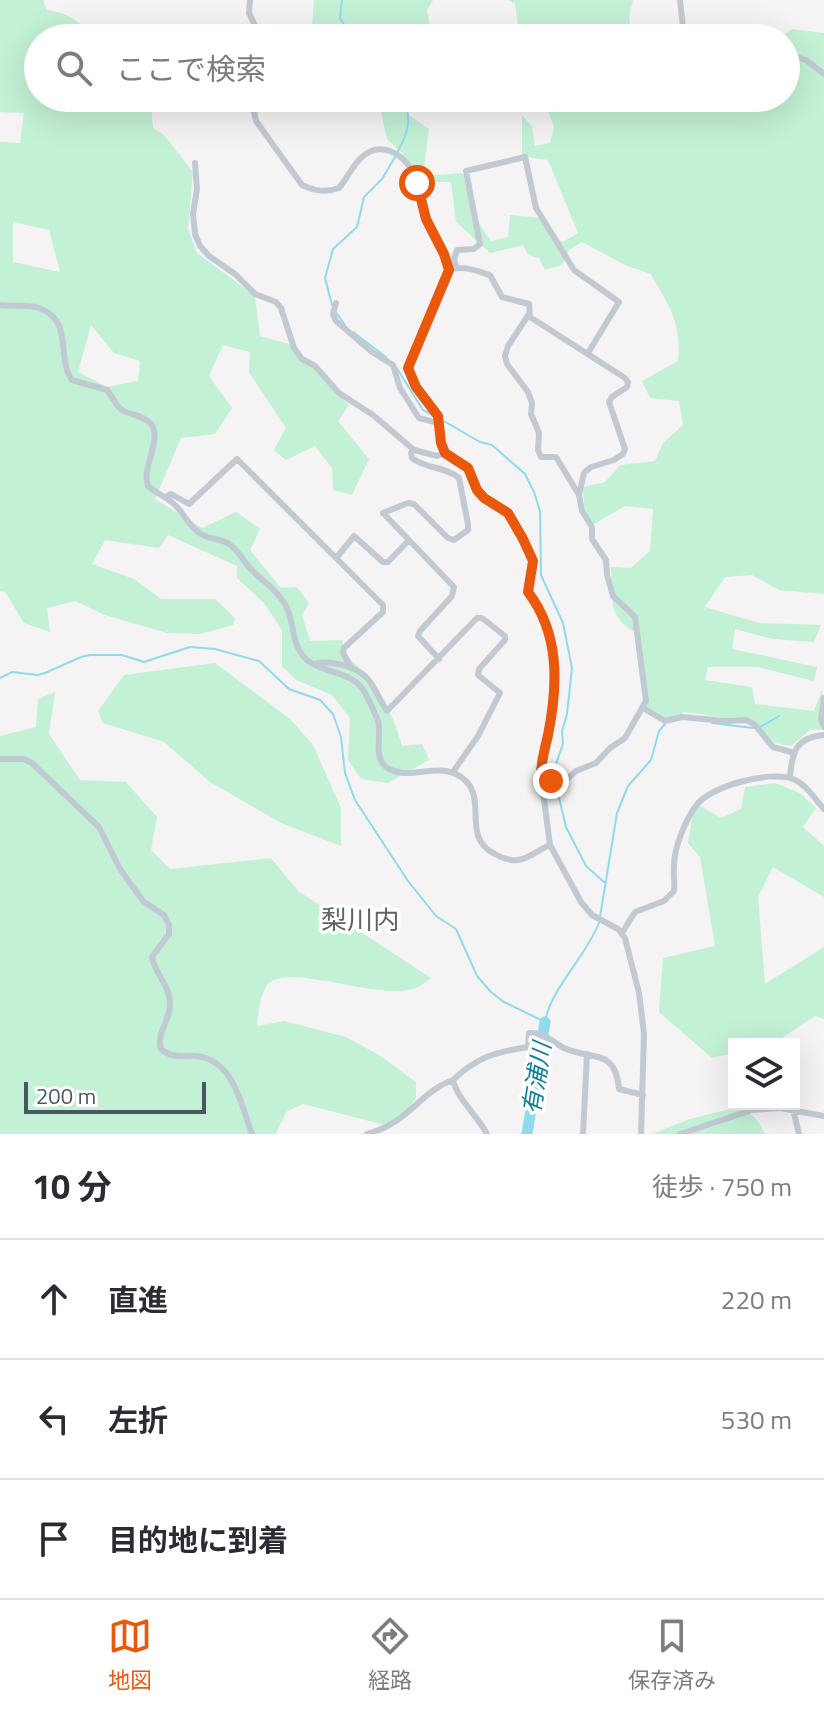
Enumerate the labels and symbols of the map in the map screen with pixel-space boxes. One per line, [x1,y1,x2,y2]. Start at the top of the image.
route start [399,165,435,201]
route end [533,763,569,799]
district label: 梨川内 [321,900,399,939]
water label: 有浦川 [513,1037,560,1116]
scale bar [24,1078,206,1114]

